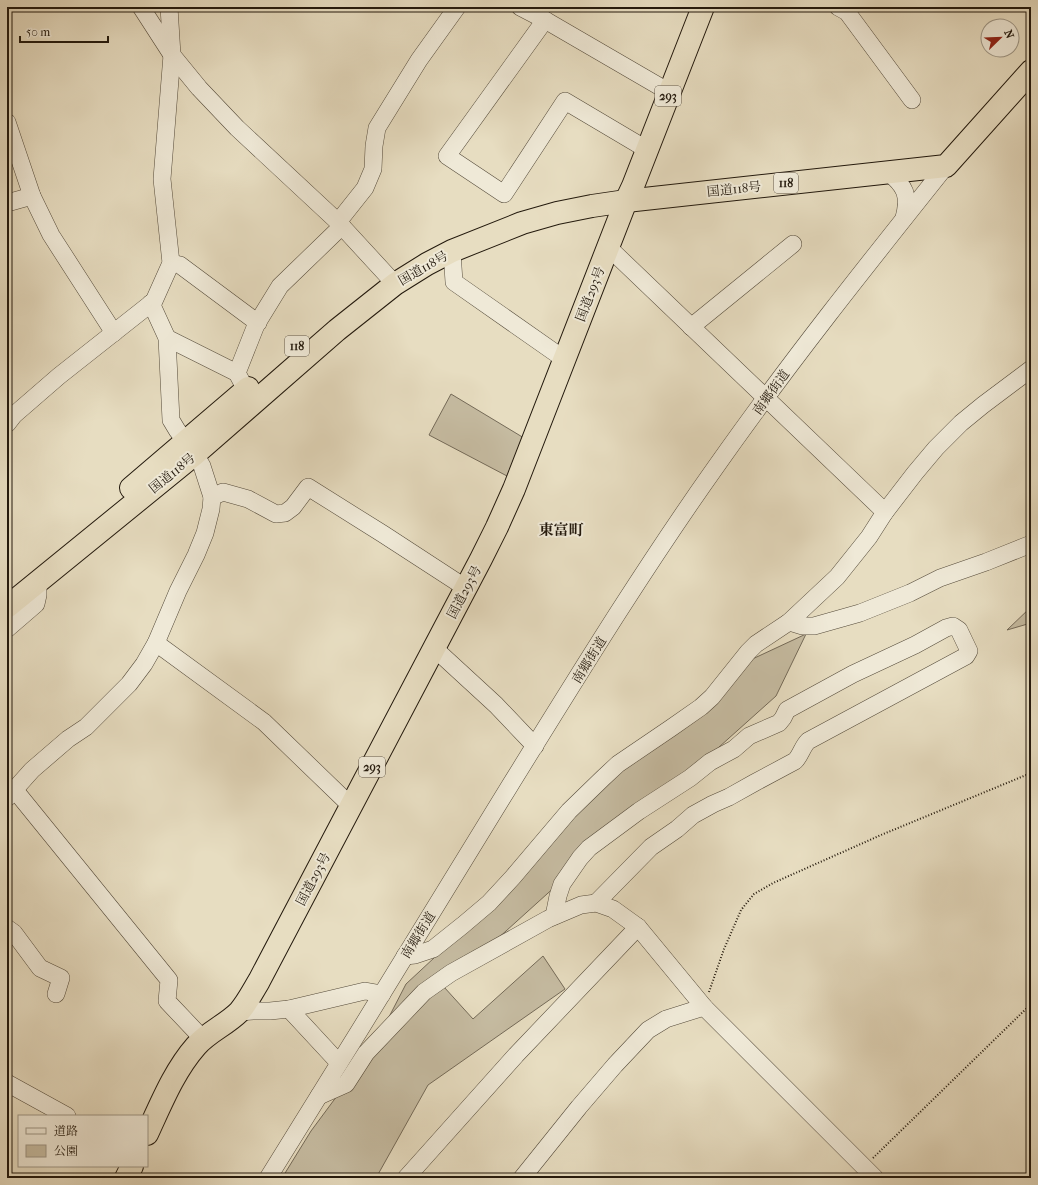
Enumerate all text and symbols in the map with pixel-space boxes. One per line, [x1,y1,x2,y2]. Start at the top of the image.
scale bar [20,18,108,44]
north arrow [980,18,1020,58]
text: 50 m [26,25,50,39]
text: N [1001,28,1017,41]
road number: 293 [655,86,681,106]
road number: 118 [774,173,798,193]
street label: 国道118号 [706,179,762,199]
street label: 国道118号 [396,248,450,288]
street label: 国道293号 [573,264,607,324]
road number: 118 [285,336,309,356]
street label: 南郷街道 [750,367,792,417]
street label: 国道118号 [146,450,198,496]
district label: 東富町 [538,521,584,539]
street label: 国道293号 [444,563,484,621]
street label: 南郷街道 [569,634,609,686]
road number: 293 [359,757,385,777]
street label: 国道293号 [293,850,333,908]
street label: 南郷街道 [398,909,438,961]
legend [18,1115,148,1167]
text: 道路 [54,1124,78,1138]
text: 公園 [54,1144,78,1158]

